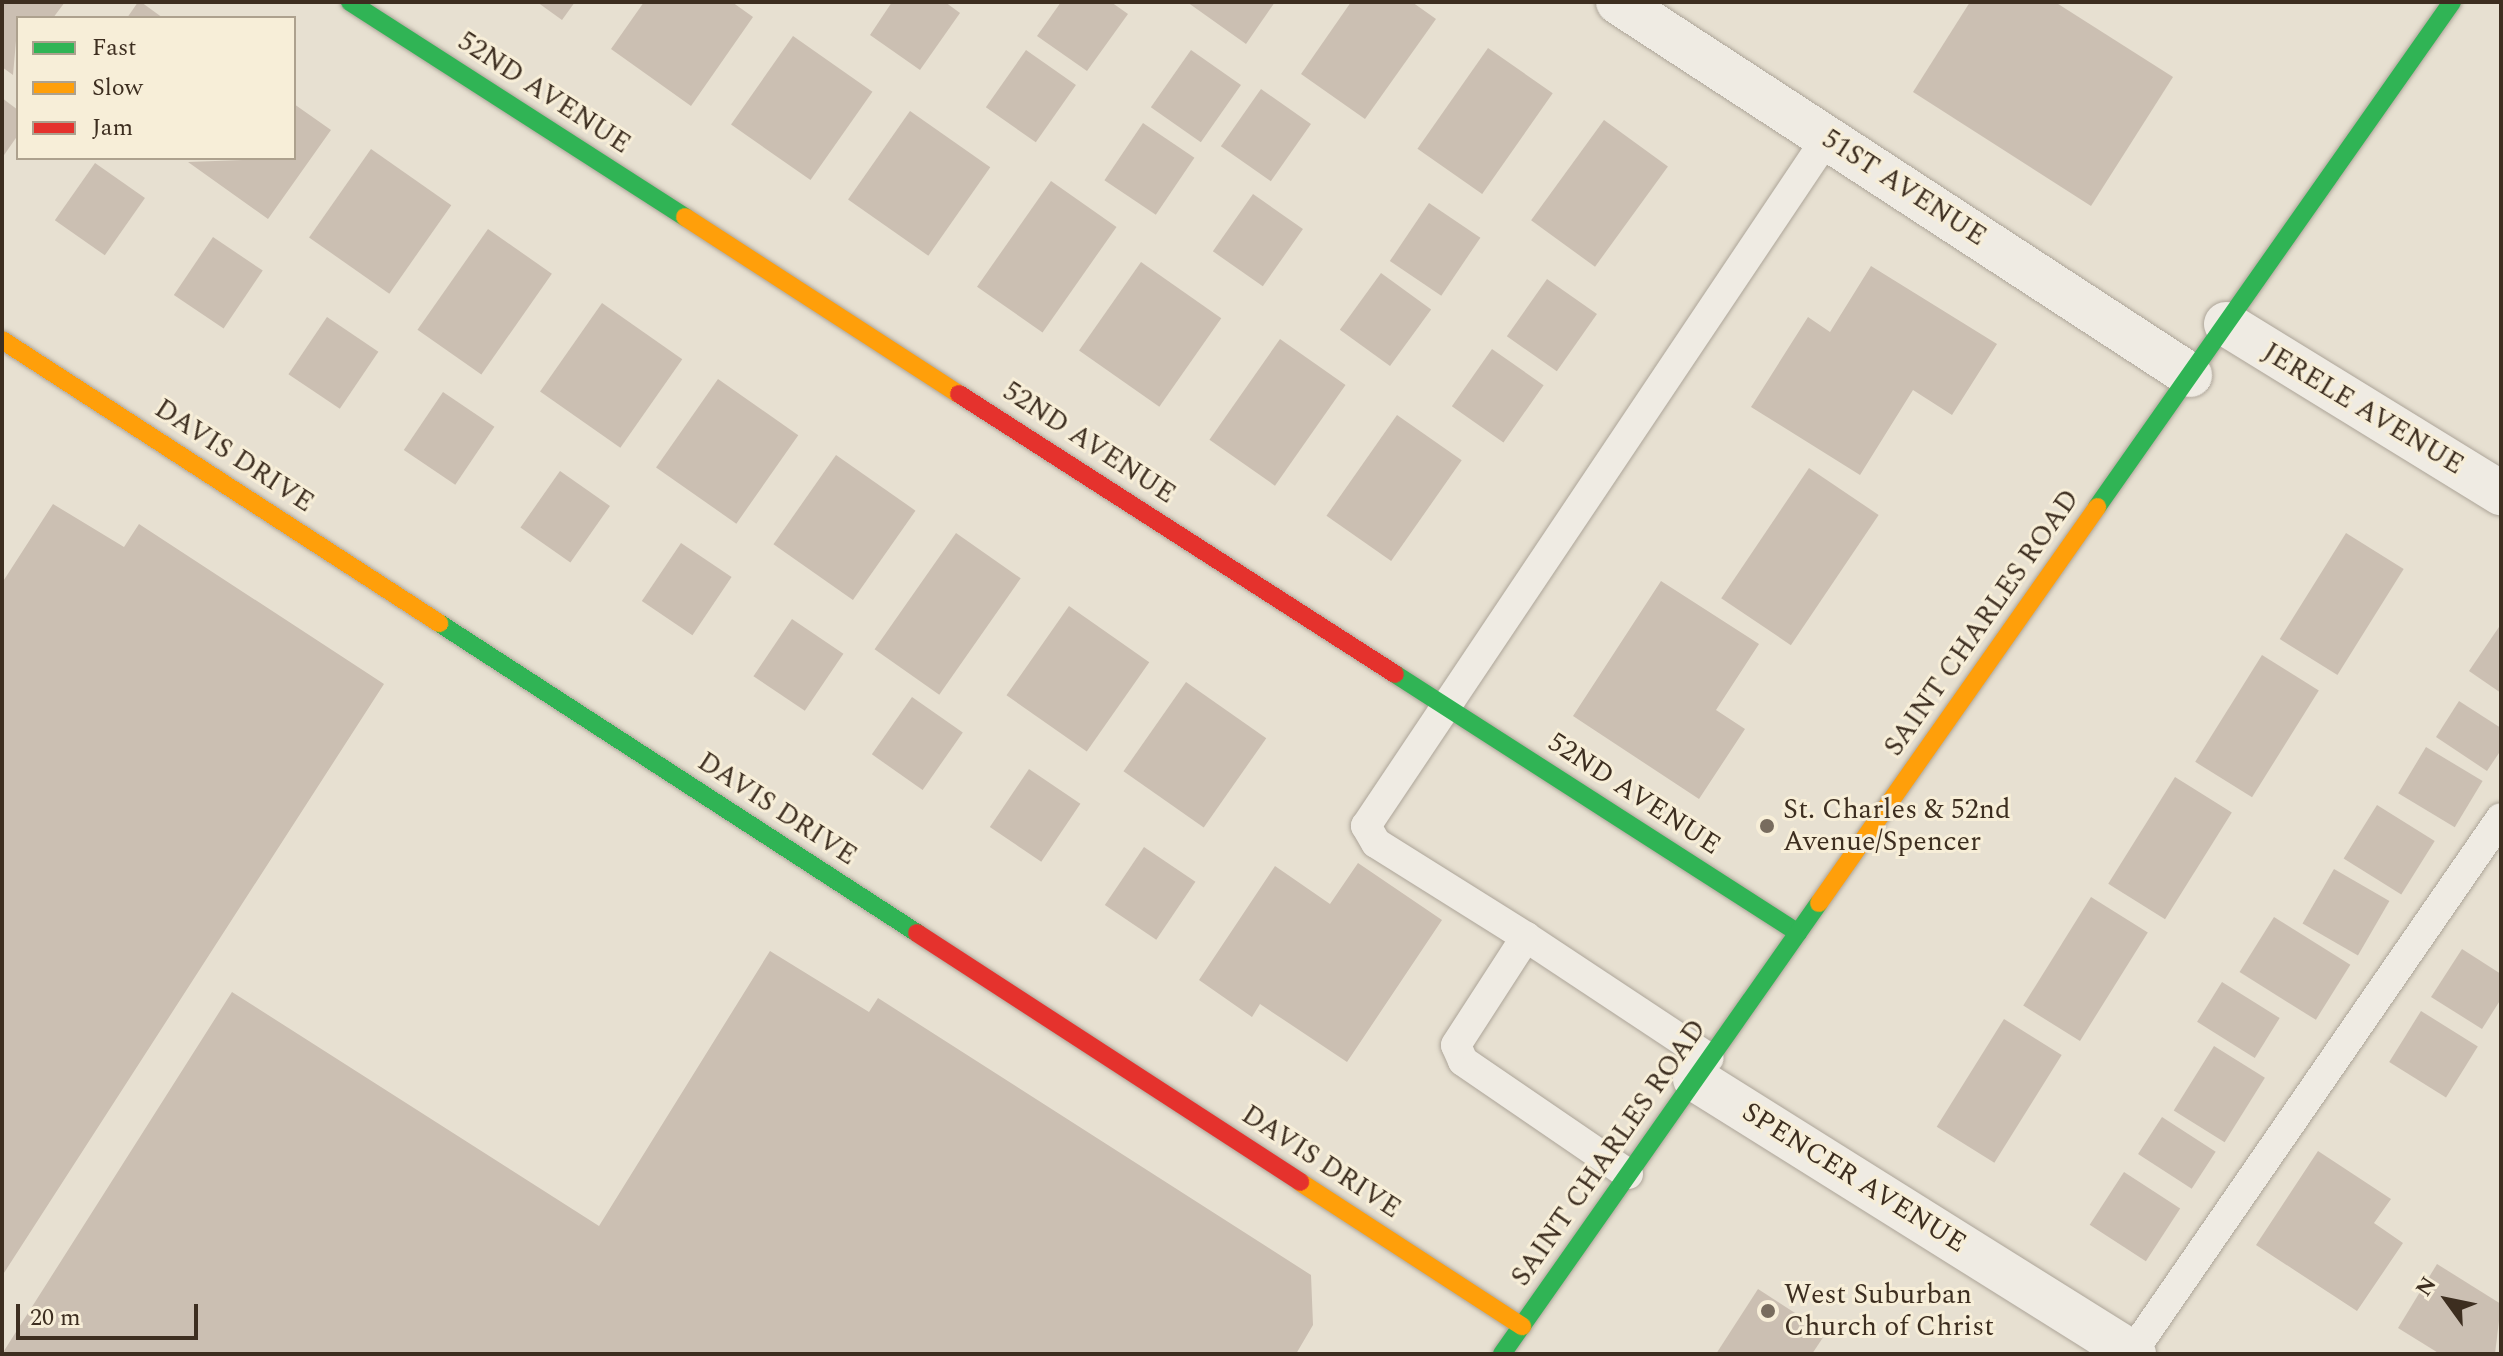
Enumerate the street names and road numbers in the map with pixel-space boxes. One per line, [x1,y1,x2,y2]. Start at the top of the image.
street label: 52ND AVENUE [451,25,637,161]
street label: 51ST AVENUE [1816,122,1992,254]
street label: JERELE AVENUE [2256,336,2470,482]
street label: 52ND AVENUE [996,375,1182,511]
street label: DAVIS DRIVE [148,392,320,520]
street label: SAINT CHARLES ROAD [1877,483,2087,763]
street label: 52ND AVENUE [1541,726,1727,862]
street label: DAVIS DRIVE [691,745,863,873]
street label: SAINT CHARLES ROAD [1504,1013,1714,1293]
street label: SPENCER AVENUE [1736,1095,1972,1261]
street label: DAVIS DRIVE [1235,1098,1407,1226]

